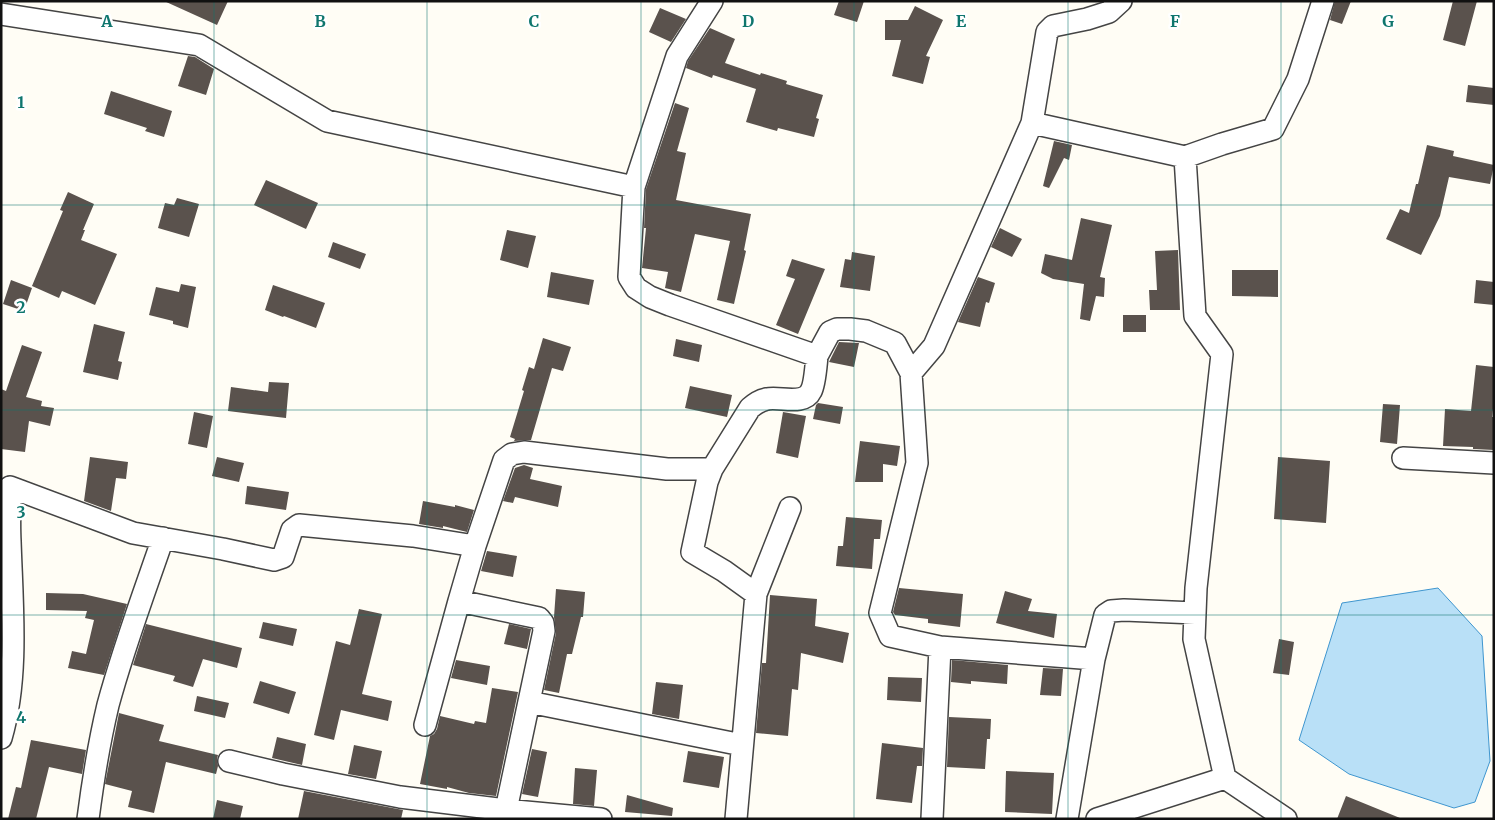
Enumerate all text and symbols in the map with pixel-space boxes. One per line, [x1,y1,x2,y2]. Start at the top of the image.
text: A [100,11,113,31]
text: B [314,11,326,31]
text: C [529,11,539,31]
text: D [742,11,754,31]
text: E [956,11,967,31]
text: F [1170,11,1180,31]
text: G [1382,11,1394,31]
text: 1 [17,92,25,112]
text: 2 [16,297,26,317]
text: 3 [16,502,26,522]
text: 4 [16,707,26,727]

